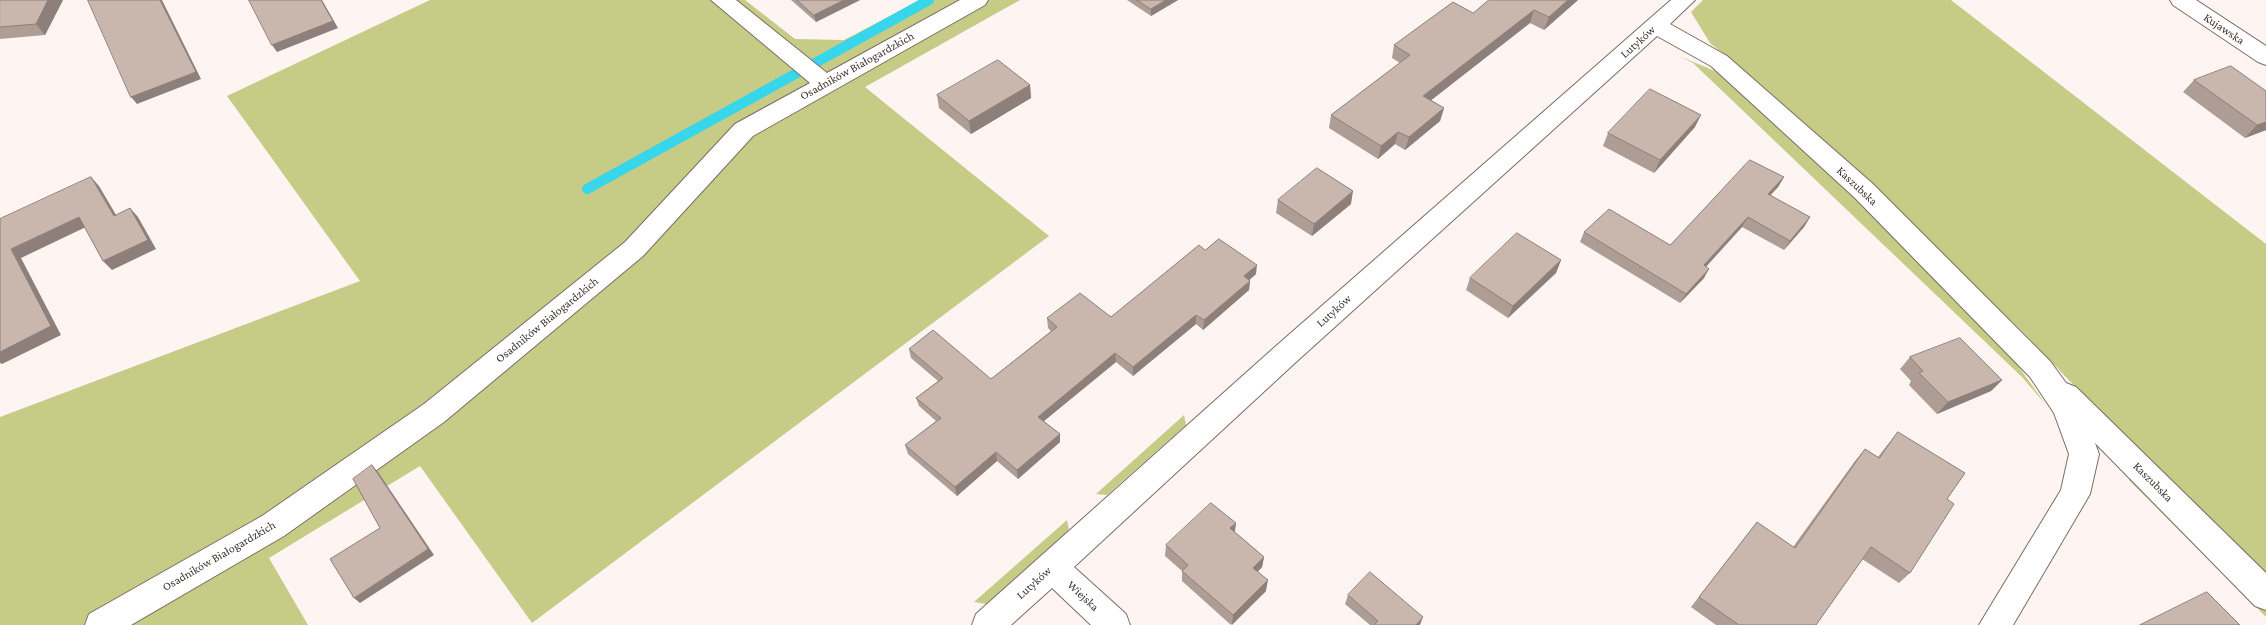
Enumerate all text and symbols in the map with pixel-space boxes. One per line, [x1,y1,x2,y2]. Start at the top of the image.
street label: Kujawska [2201,10,2247,48]
street label: Lutyków [1618,23,1658,61]
street label: Osadników Białogardzkich [797,29,917,103]
street label: Kaszubska [1834,163,1880,209]
street label: Osadników Białogardzkich [493,274,601,366]
street label: Lutyków [1314,292,1354,330]
street label: Kaszubska [2130,459,2176,505]
street label: Osadników Białogardzkich [160,518,278,594]
street label: Lutyków [1014,564,1054,602]
street label: Wiejska [1064,578,1102,614]

